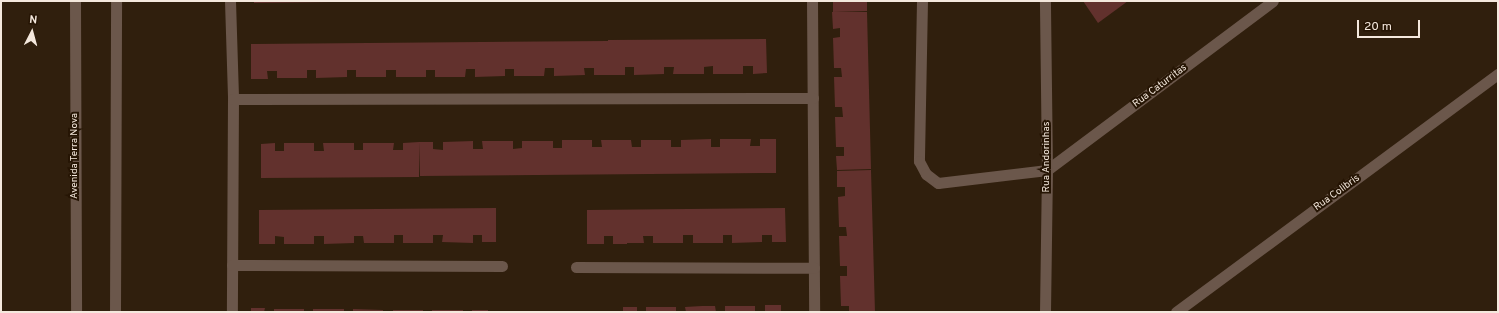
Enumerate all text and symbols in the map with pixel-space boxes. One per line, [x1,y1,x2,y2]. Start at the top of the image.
north arrow [12,12,52,52]
scale bar [1359,12,1422,38]
text: N [29,13,38,27]
text: 20 m [1364,19,1392,35]
street label: Rua Caturritas [1131,62,1189,110]
street label: Avenida Terra Nova [69,113,81,199]
street label: Rua Andorinhas [1041,121,1053,193]
street label: Rua Colibris [1312,172,1362,214]

